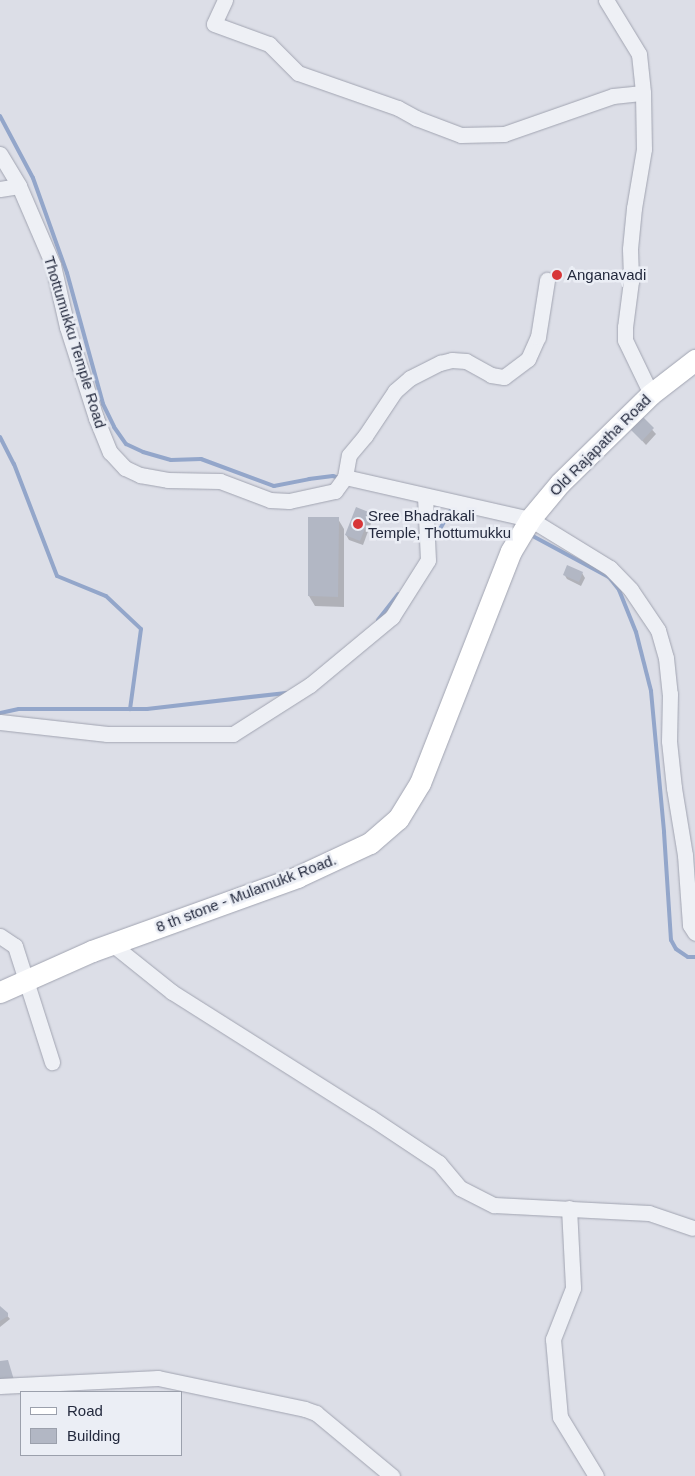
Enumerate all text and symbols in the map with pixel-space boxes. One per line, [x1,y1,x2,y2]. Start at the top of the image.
street label: Thottumukku Temple Road [40,254,110,430]
place label: Anganavadi [567,266,646,284]
marker: Anganavadi [551,269,563,281]
street label: Old Rajapatha Road [546,391,654,499]
place label: Sree Bhadrakali Temple, Thottumukku [368,506,511,541]
marker: Sree Bhadrakali Temple, Thottumukku [352,518,364,530]
street label: 8 th stone - Mulamukk Road. [153,850,339,936]
legend [20,1391,182,1456]
text: Road [67,1402,103,1419]
text: Building [67,1427,120,1444]

